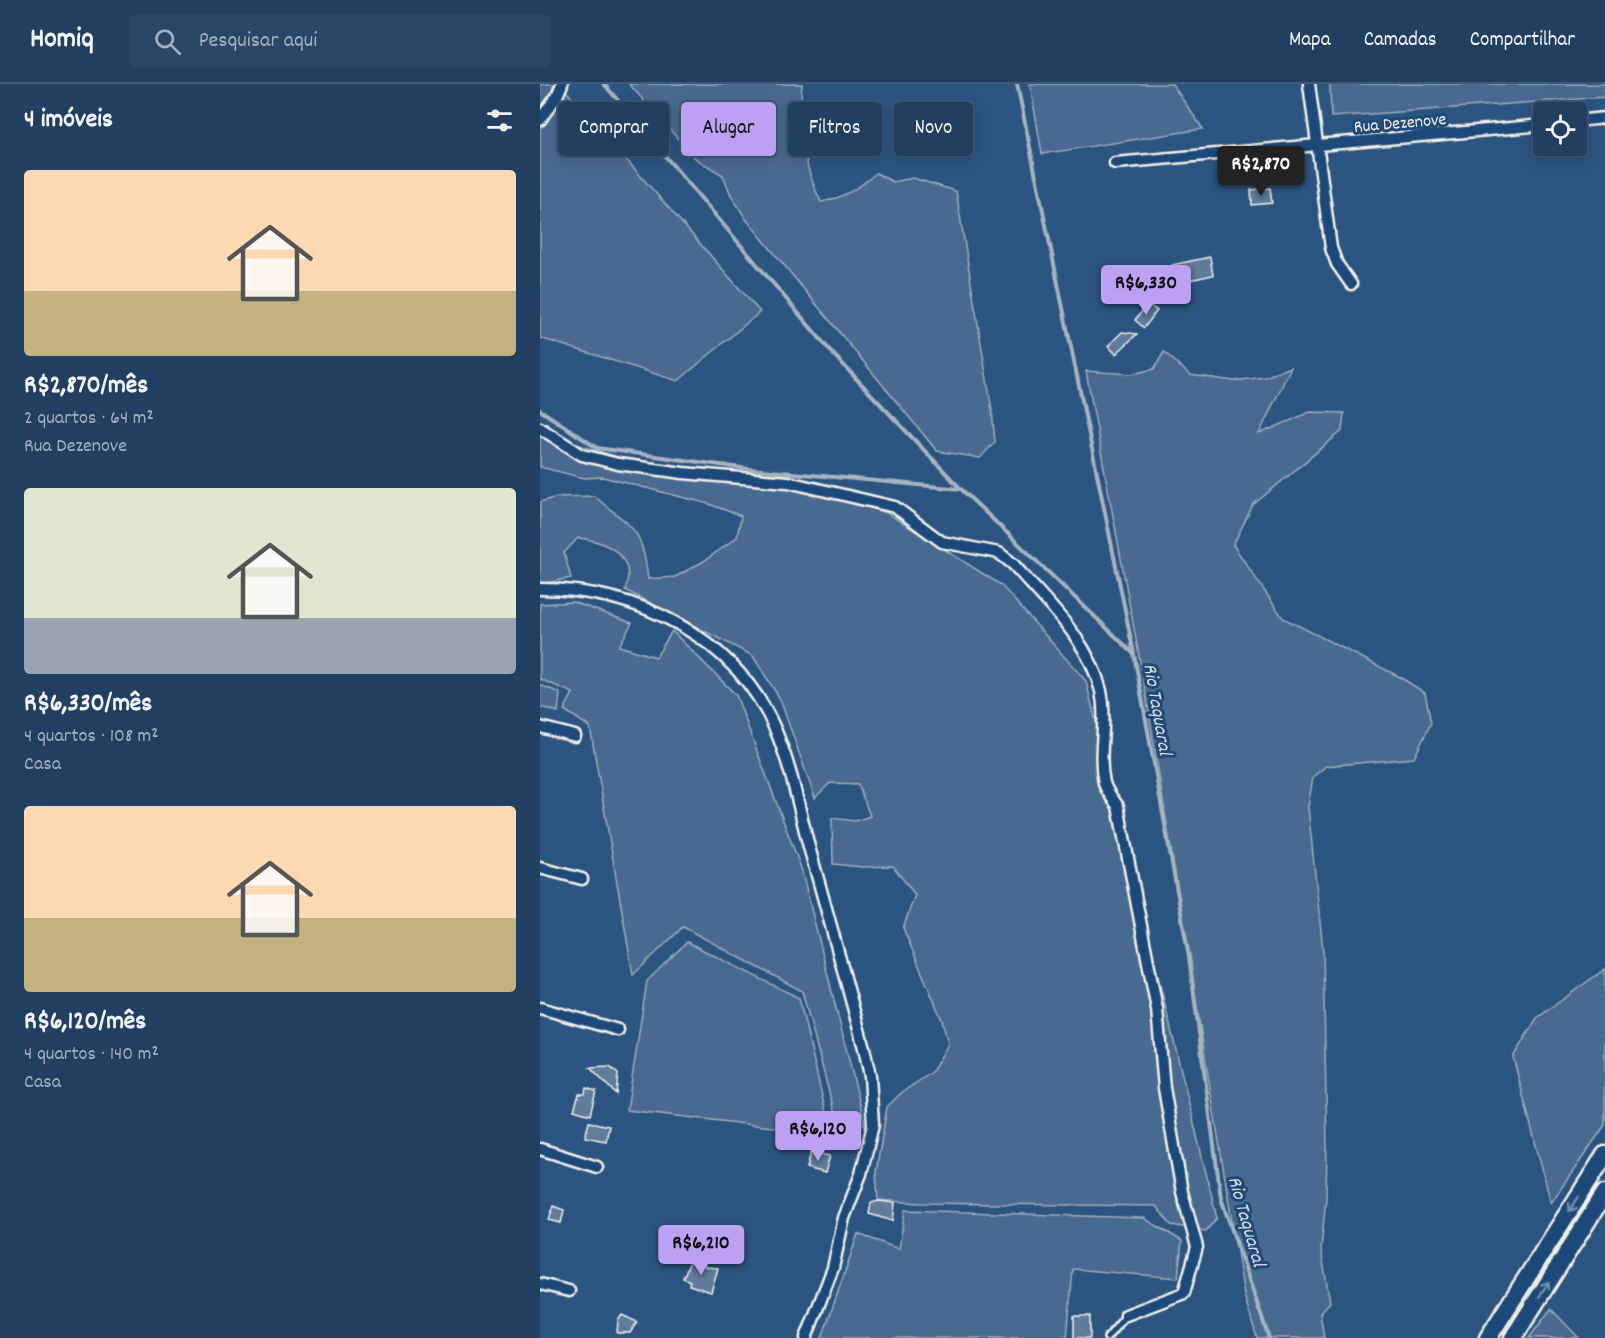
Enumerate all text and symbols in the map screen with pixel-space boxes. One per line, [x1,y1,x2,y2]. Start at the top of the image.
search box [130,14,550,68]
text: Homiq [30,21,94,61]
icon: search [151,25,184,58]
text: Pesquisar aqui [199,26,317,57]
text: Mapa [1289,26,1331,56]
text: Camadas [1364,26,1437,56]
text: Compartilhar [1470,26,1575,56]
text: 4 imóveis [24,102,113,139]
chip: Comprar [558,102,669,156]
chip: Alugar [681,102,776,156]
chip: Filtros [788,102,882,156]
chip: Novo [894,102,973,156]
map controls [1533,102,1587,156]
button: locate [1533,102,1587,156]
icon: filters [483,104,516,137]
street label: Rua Dezenove [1353,108,1448,141]
pin: R$2,870 [1206,146,1316,197]
text: R$2,870 [1232,151,1291,179]
icon: home [216,209,324,317]
pin: R$6,330 [1091,265,1201,316]
text: R$6,330 [1115,270,1177,298]
text: R$2,870/mês [24,368,148,405]
text: 2 quartos · 64 m² [24,405,154,433]
text: Rua Dezenove [24,433,127,461]
icon: home [216,527,324,635]
water label: Rio Taquaral [1134,661,1178,760]
text: R$6,330/mês [24,686,152,723]
text: 4 quartos · 108 m² [24,723,159,751]
text: Casa [24,751,61,779]
icon: home [216,845,324,953]
text: R$6,120/mês [24,1004,146,1041]
text: 4 quartos · 140 m² [24,1041,159,1069]
text: Casa [24,1069,61,1097]
pin: R$6,120 [763,1111,873,1162]
text: R$6,120 [789,1116,847,1144]
water label: Rio Taquaral [1219,1173,1272,1272]
one-way arrow [1567,1195,1579,1212]
pin: R$6,210 [646,1225,756,1276]
text: R$6,210 [672,1230,730,1258]
one-way arrow [1537,1280,1550,1297]

